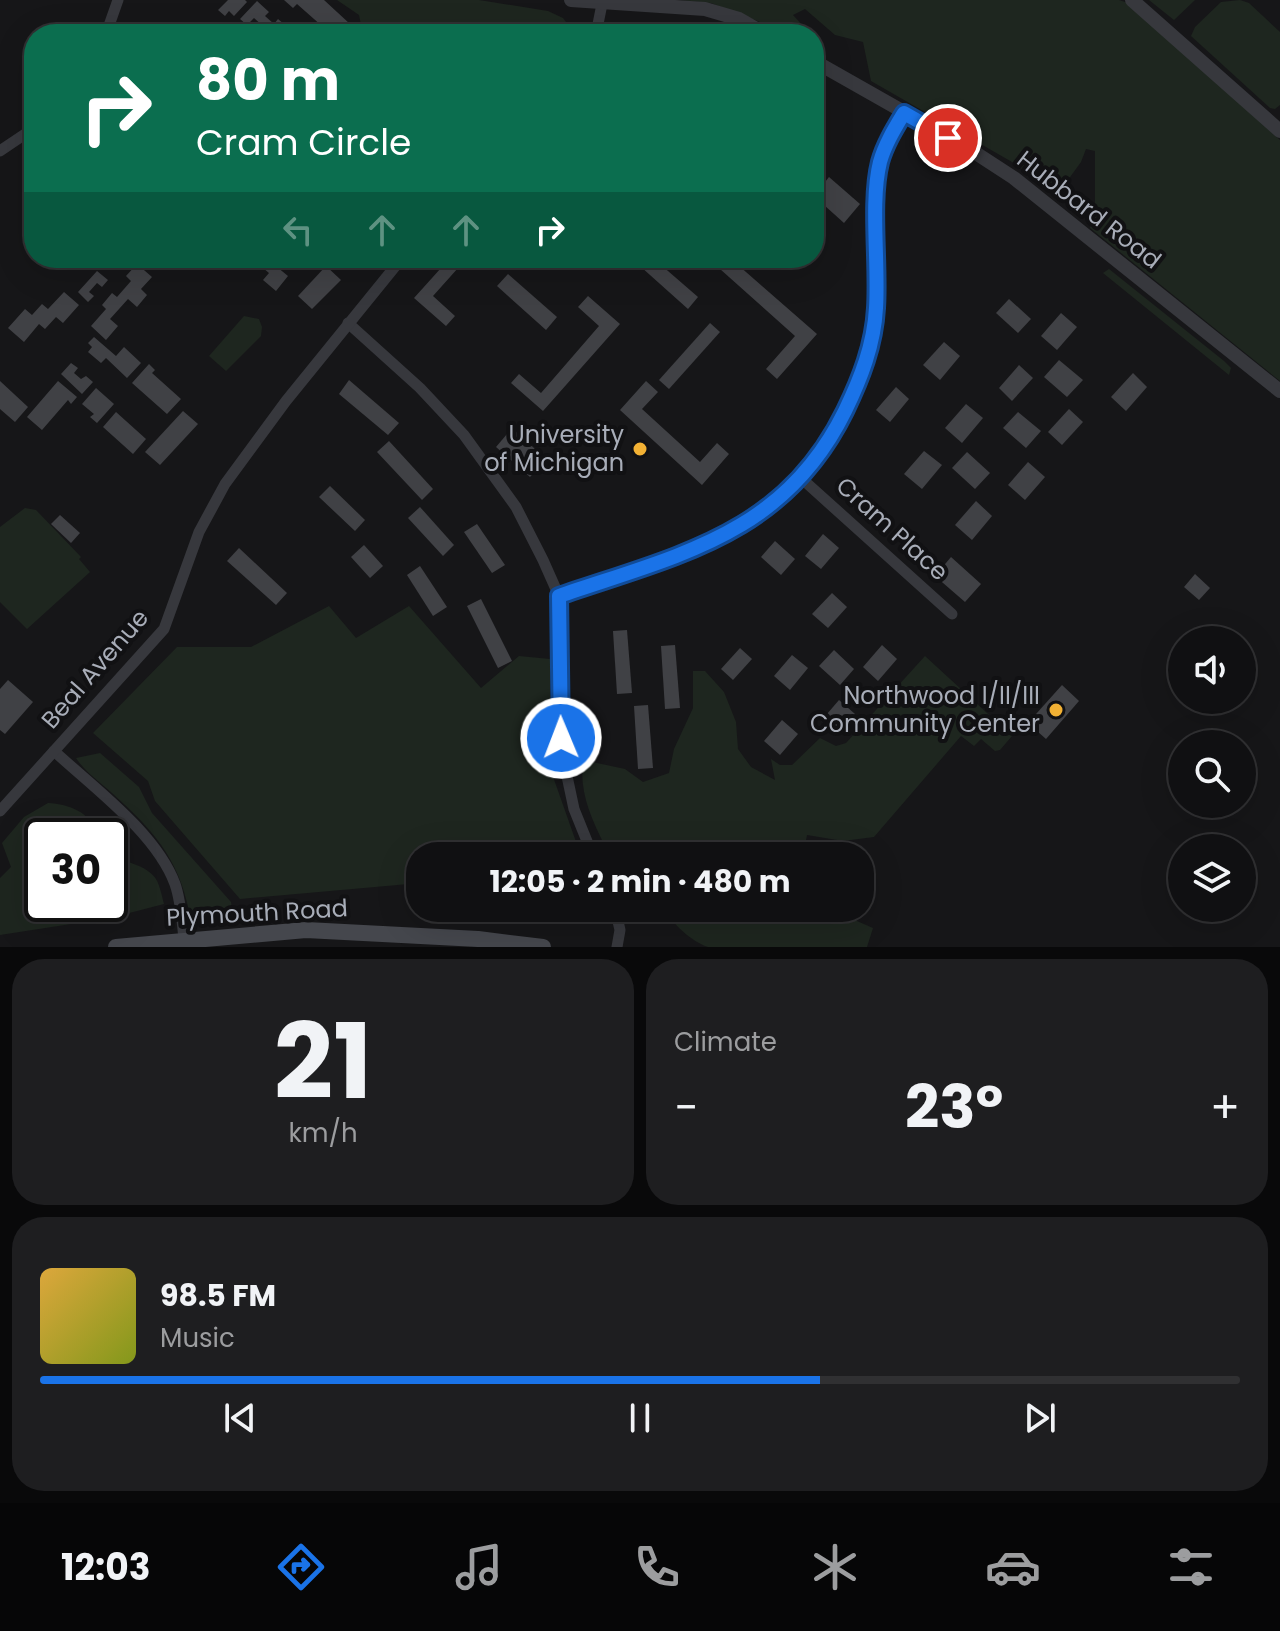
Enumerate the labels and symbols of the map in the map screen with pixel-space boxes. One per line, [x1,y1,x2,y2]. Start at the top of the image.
pin [914,104,982,172]
street label: Hubbard Road [1010,143,1168,276]
place label: University of Michigan [484,418,624,479]
marker: University of Michigan [631,440,649,458]
street label: Cram Place [829,469,956,588]
street label: Beal Avenue [34,602,156,735]
place label: Northwood I/II/III Community Center [810,679,1040,740]
position arrow [519,696,603,780]
marker: Northwood I/II/III Community Center [1047,701,1065,719]
speed limit sign: 30 [24,818,128,922]
street label: Plymouth Road [165,891,349,934]

